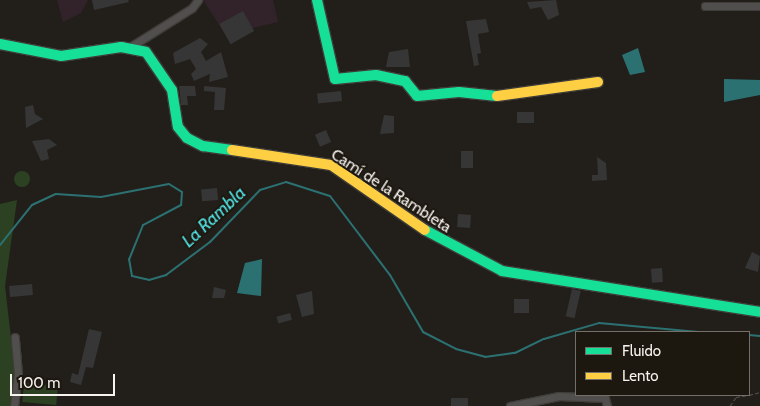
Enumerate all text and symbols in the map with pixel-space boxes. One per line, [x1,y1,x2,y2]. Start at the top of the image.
street label: Camí de la Rambleta [327,145,455,237]
water label: La Rambla [178,182,250,252]
legend [575,331,750,396]
text: Fluido [622,342,661,360]
scale bar [12,364,118,396]
text: Lento [622,367,659,385]
text: 100 m [18,374,60,392]

